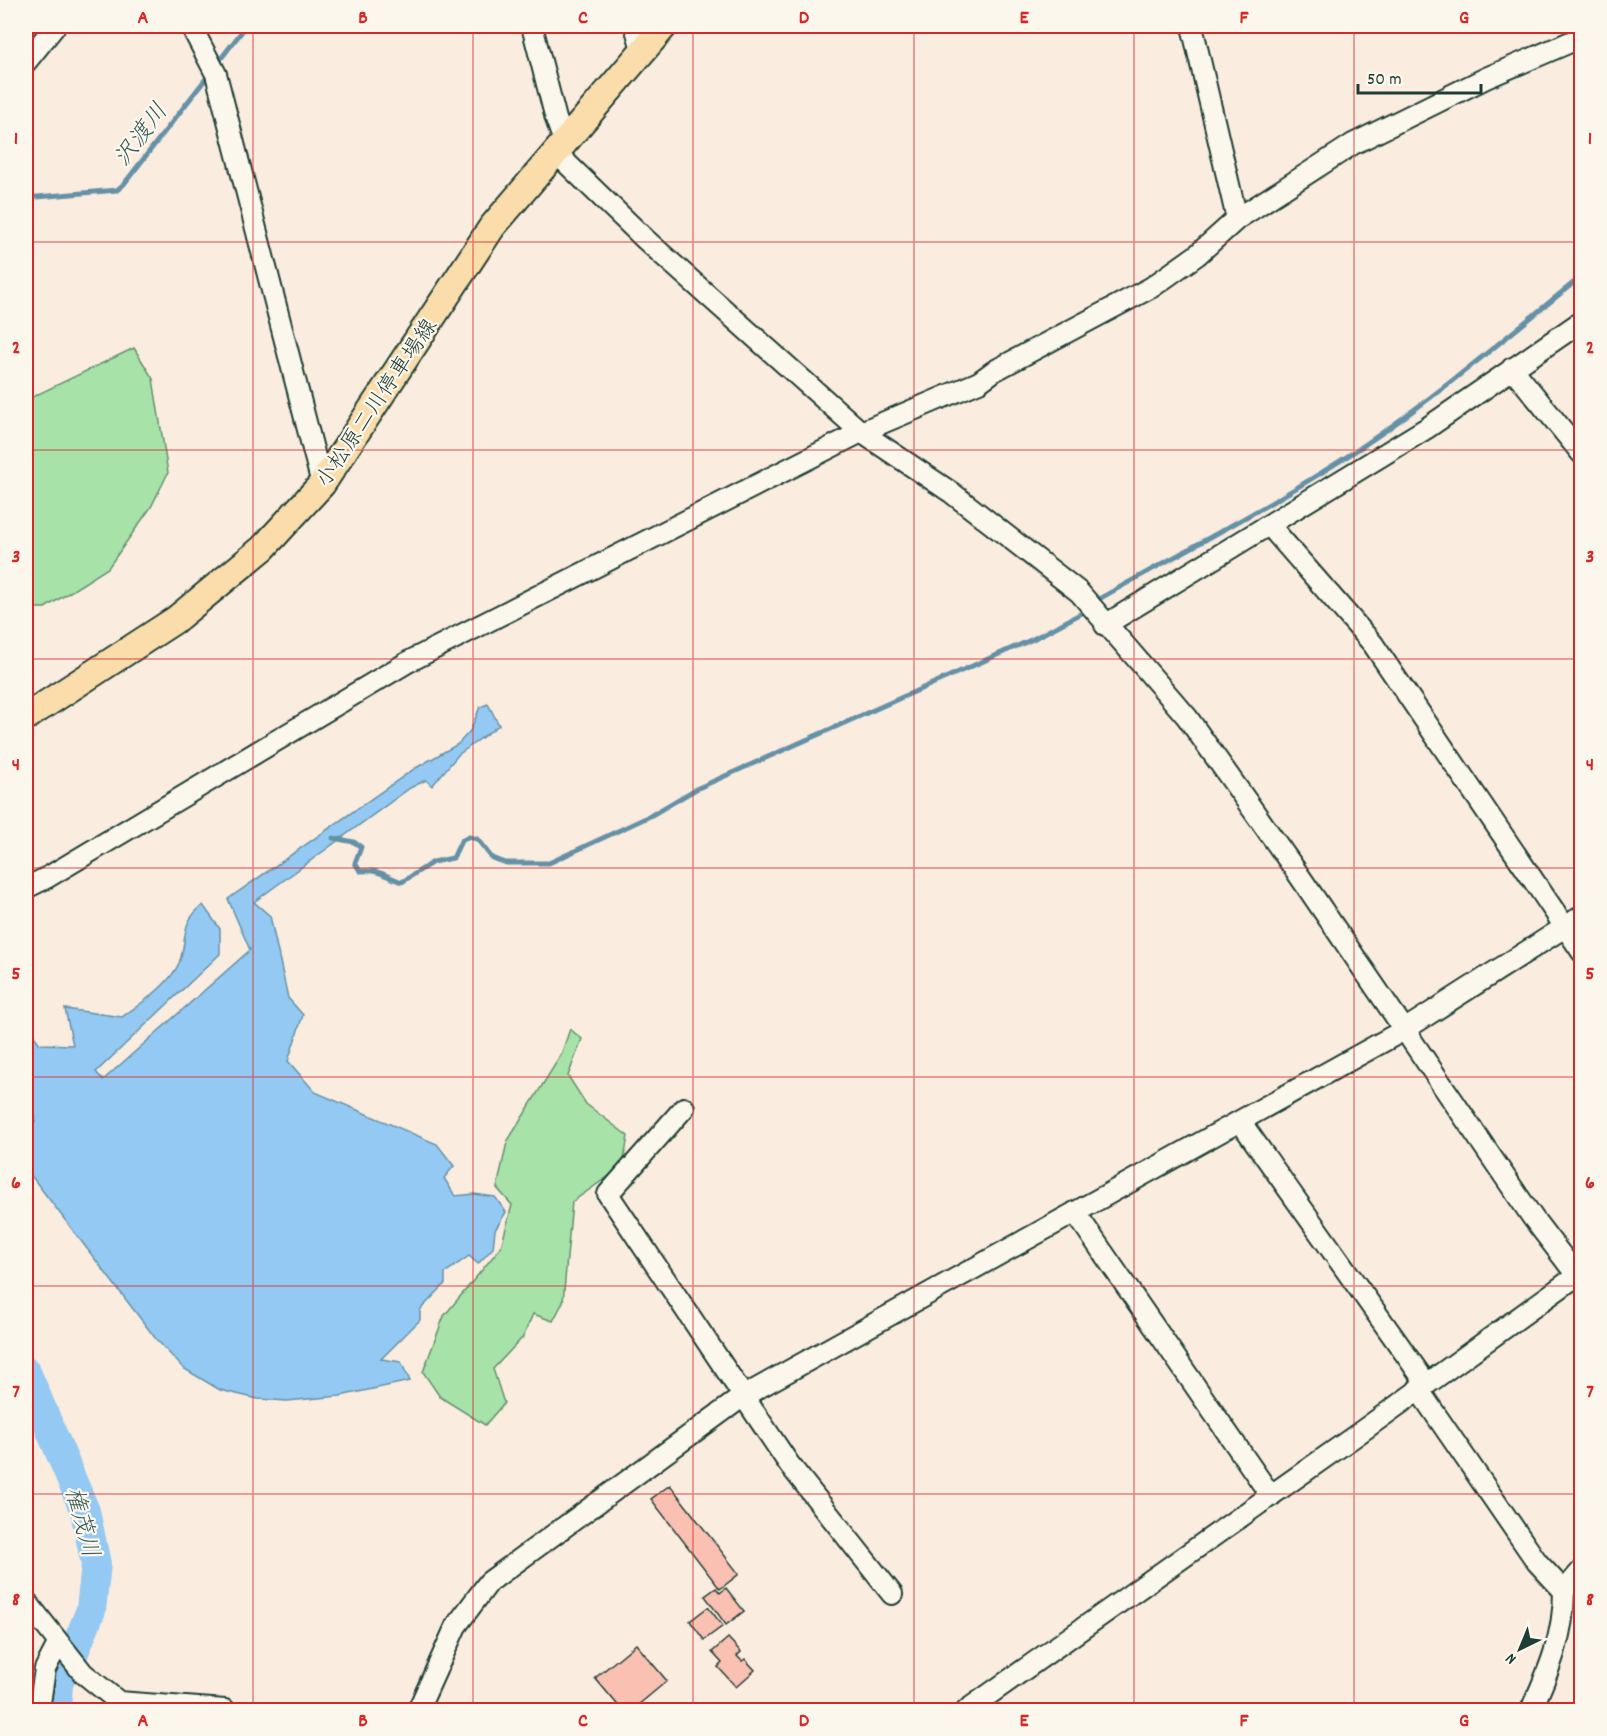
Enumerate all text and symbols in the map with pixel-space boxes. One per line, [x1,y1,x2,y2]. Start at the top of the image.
text: A [138,5,149,33]
text: B [358,5,368,33]
text: C [578,5,588,33]
text: D [799,5,810,33]
text: E [1019,5,1029,33]
text: F [1240,5,1250,33]
text: G [1459,5,1469,33]
scale bar [1358,57,1481,95]
text: 50 m [1367,68,1402,93]
water label: 沢渡川 [107,97,178,175]
text: 1 [14,126,18,154]
text: 1 [1588,126,1592,154]
street label: 小松原二川停車場線 [310,313,446,495]
text: 2 [12,335,20,363]
text: 2 [1586,335,1594,363]
text: 3 [12,544,20,572]
text: 3 [1586,544,1594,572]
text: 4 [12,752,20,780]
text: 4 [1586,752,1594,780]
text: 5 [11,961,21,989]
text: 5 [1585,961,1595,989]
text: 6 [11,1170,21,1198]
text: 6 [1585,1170,1595,1198]
text: 7 [12,1379,20,1407]
text: 7 [1586,1379,1594,1407]
water label: 権茂川 [54,1484,106,1562]
text: 8 [12,1587,20,1615]
text: 8 [1586,1587,1594,1615]
north arrow [1490,1619,1550,1679]
text: N [1501,1647,1522,1669]
text: A [138,1708,149,1736]
text: B [358,1708,368,1736]
text: C [578,1708,588,1736]
text: D [799,1708,810,1736]
text: E [1019,1708,1029,1736]
text: F [1240,1708,1250,1736]
text: G [1459,1708,1469,1736]

